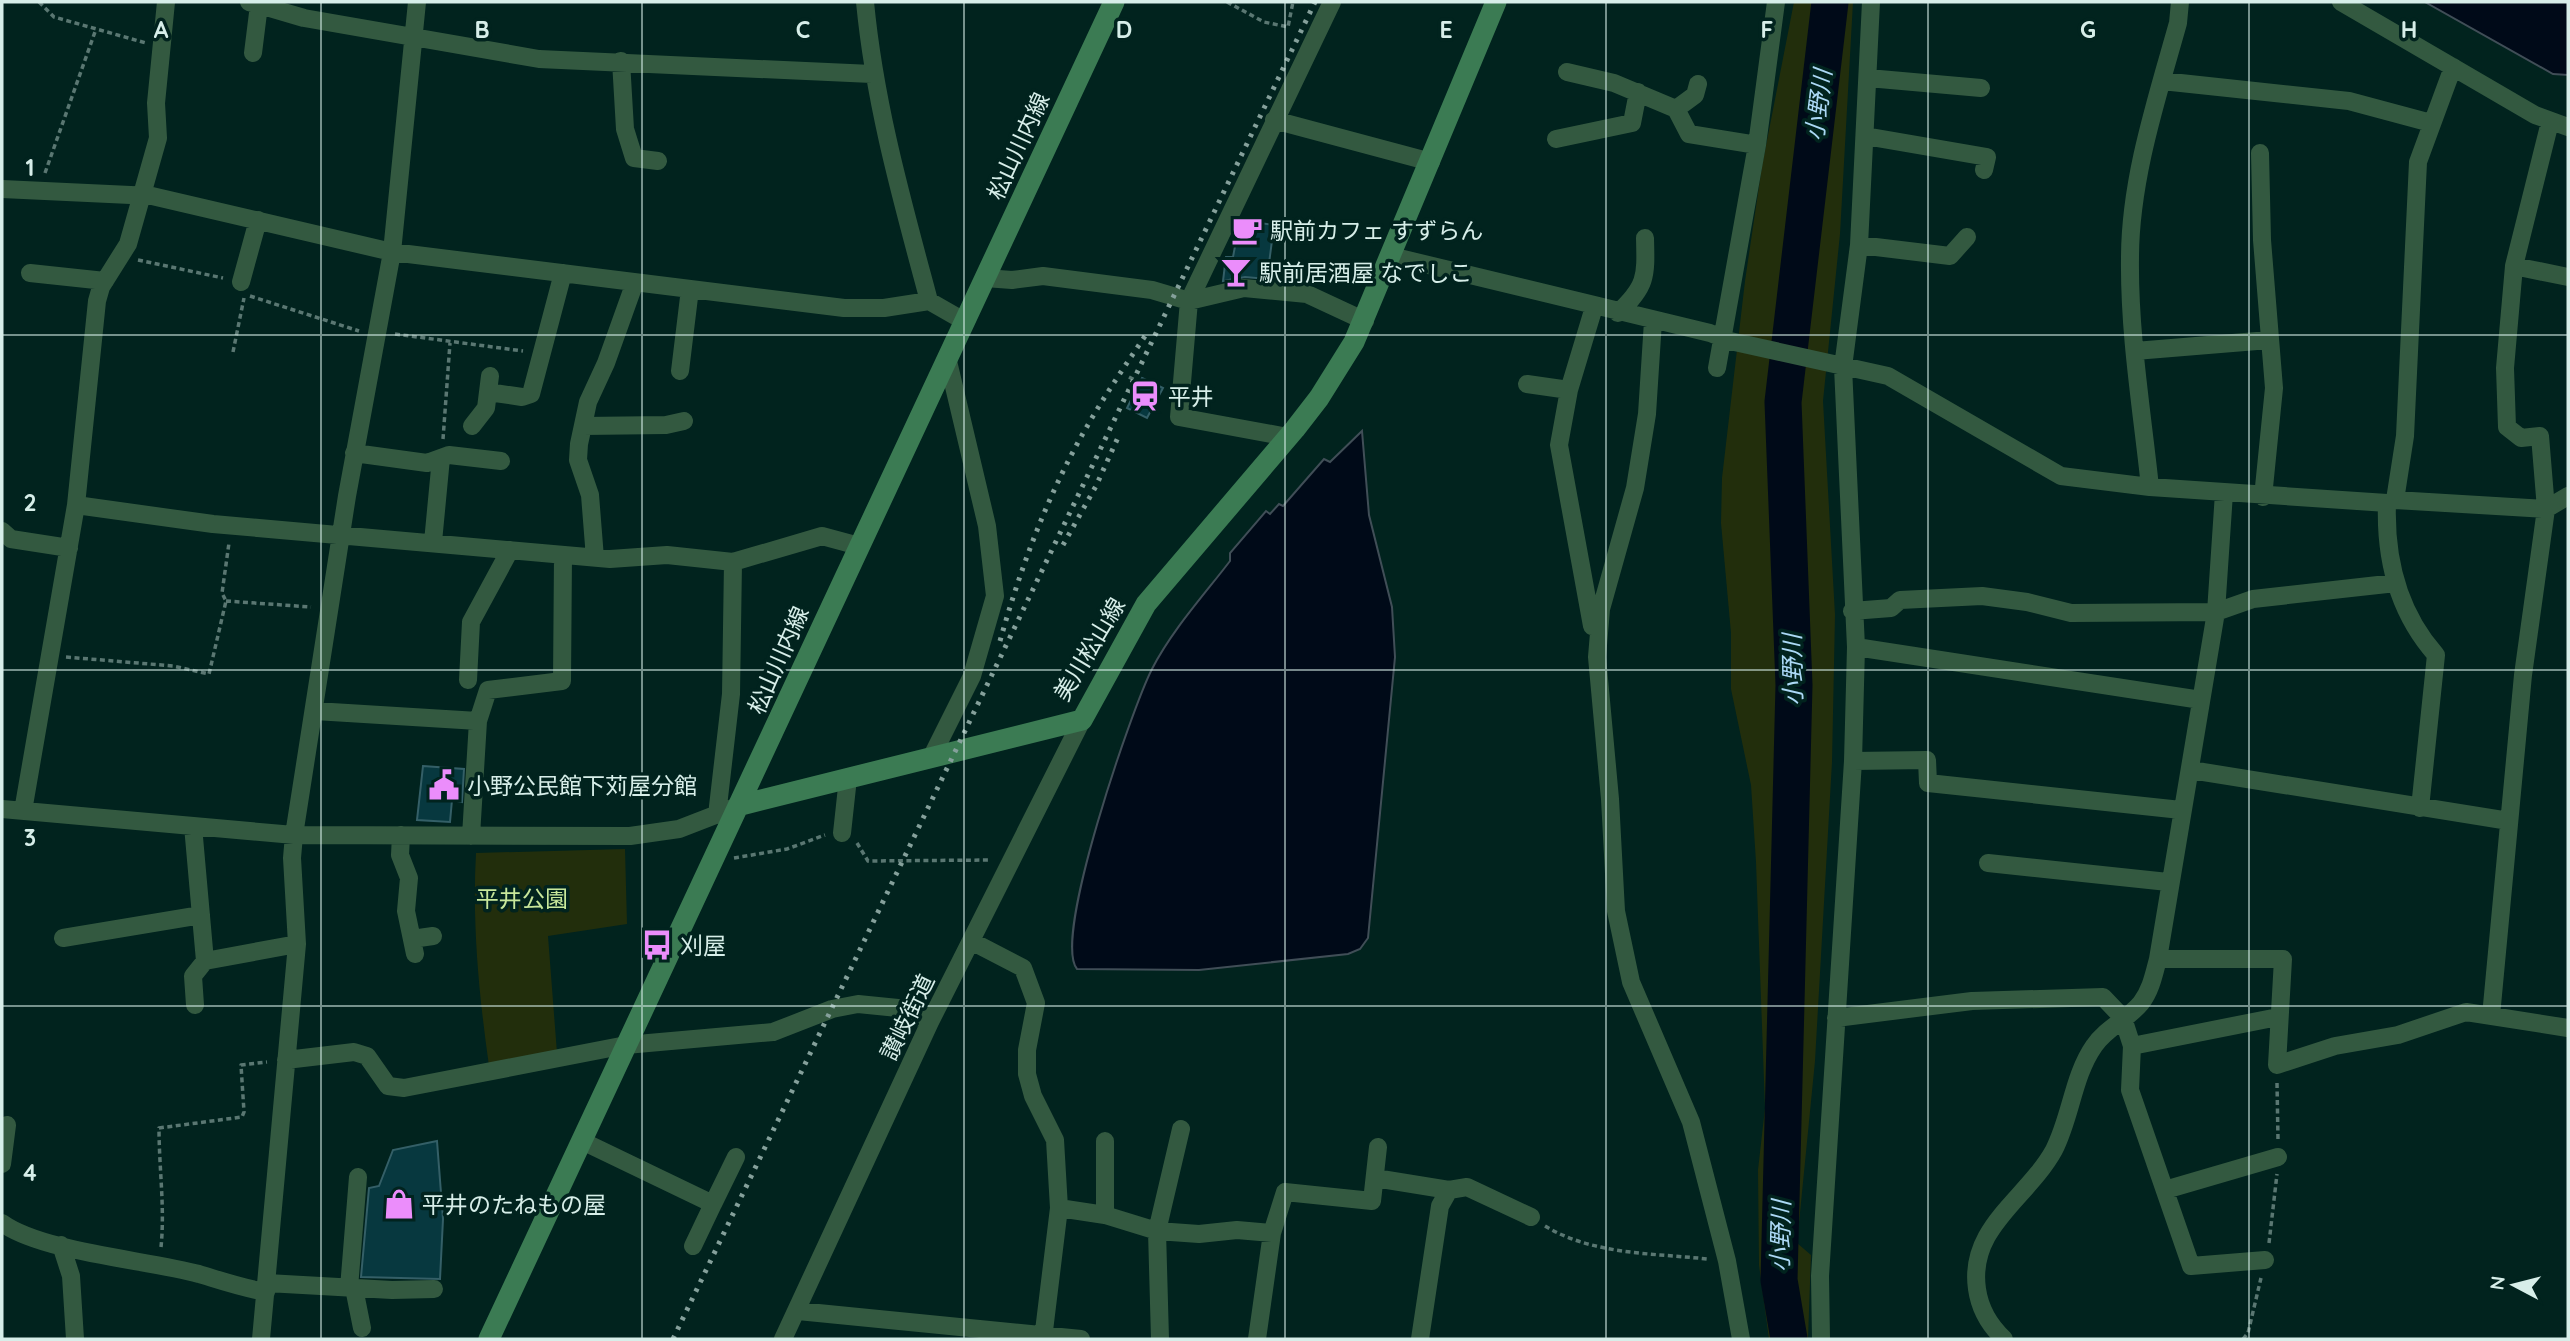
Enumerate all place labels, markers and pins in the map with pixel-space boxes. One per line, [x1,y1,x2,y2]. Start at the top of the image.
cafe icon: 駅前カフェ すずらん [1230,213,1264,247]
place label: 駅前カフェ すずらん [1270,216,1483,245]
bar icon: 駅前居酒屋 なでしこ [1219,255,1253,289]
place label: 駅前居酒屋 なでしこ [1259,258,1472,287]
station icon: 平井 [1128,379,1162,413]
place label: 平井 [1168,382,1214,411]
public building icon: 小野公民館下苅屋分館 [427,768,461,802]
place label: 小野公民館下苅屋分館 [467,771,697,800]
bus stop icon: 刈屋 [640,928,674,962]
place label: 刈屋 [680,931,726,960]
shop icon: 平井のたねもの屋 [382,1187,416,1221]
place label: 平井のたねもの屋 [422,1190,606,1219]

